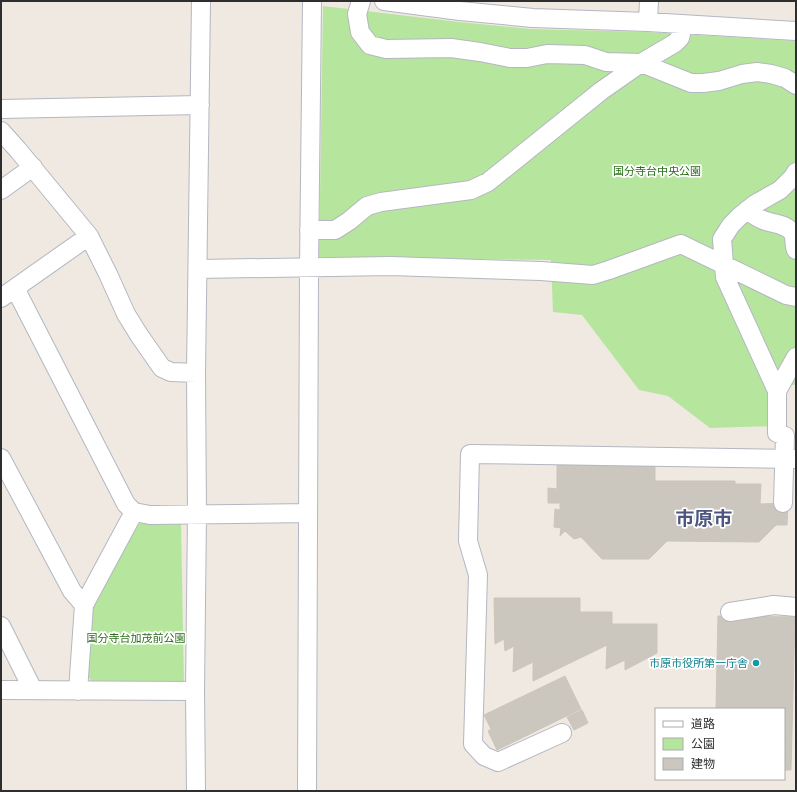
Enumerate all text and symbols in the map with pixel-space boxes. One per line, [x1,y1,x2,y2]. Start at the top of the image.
park label: 国分寺台中央公園 [613,164,701,178]
district label: 市原市 [675,507,733,530]
park label: 国分寺台加茂前公園 [87,631,186,645]
place label: 市原市役所第一庁舎 [649,656,748,670]
marker: 市原市役所第一庁舎 [751,658,761,668]
legend [655,708,785,780]
text: 道路 [691,716,715,731]
text: 公園 [691,736,715,751]
text: 建物 [691,756,715,771]

